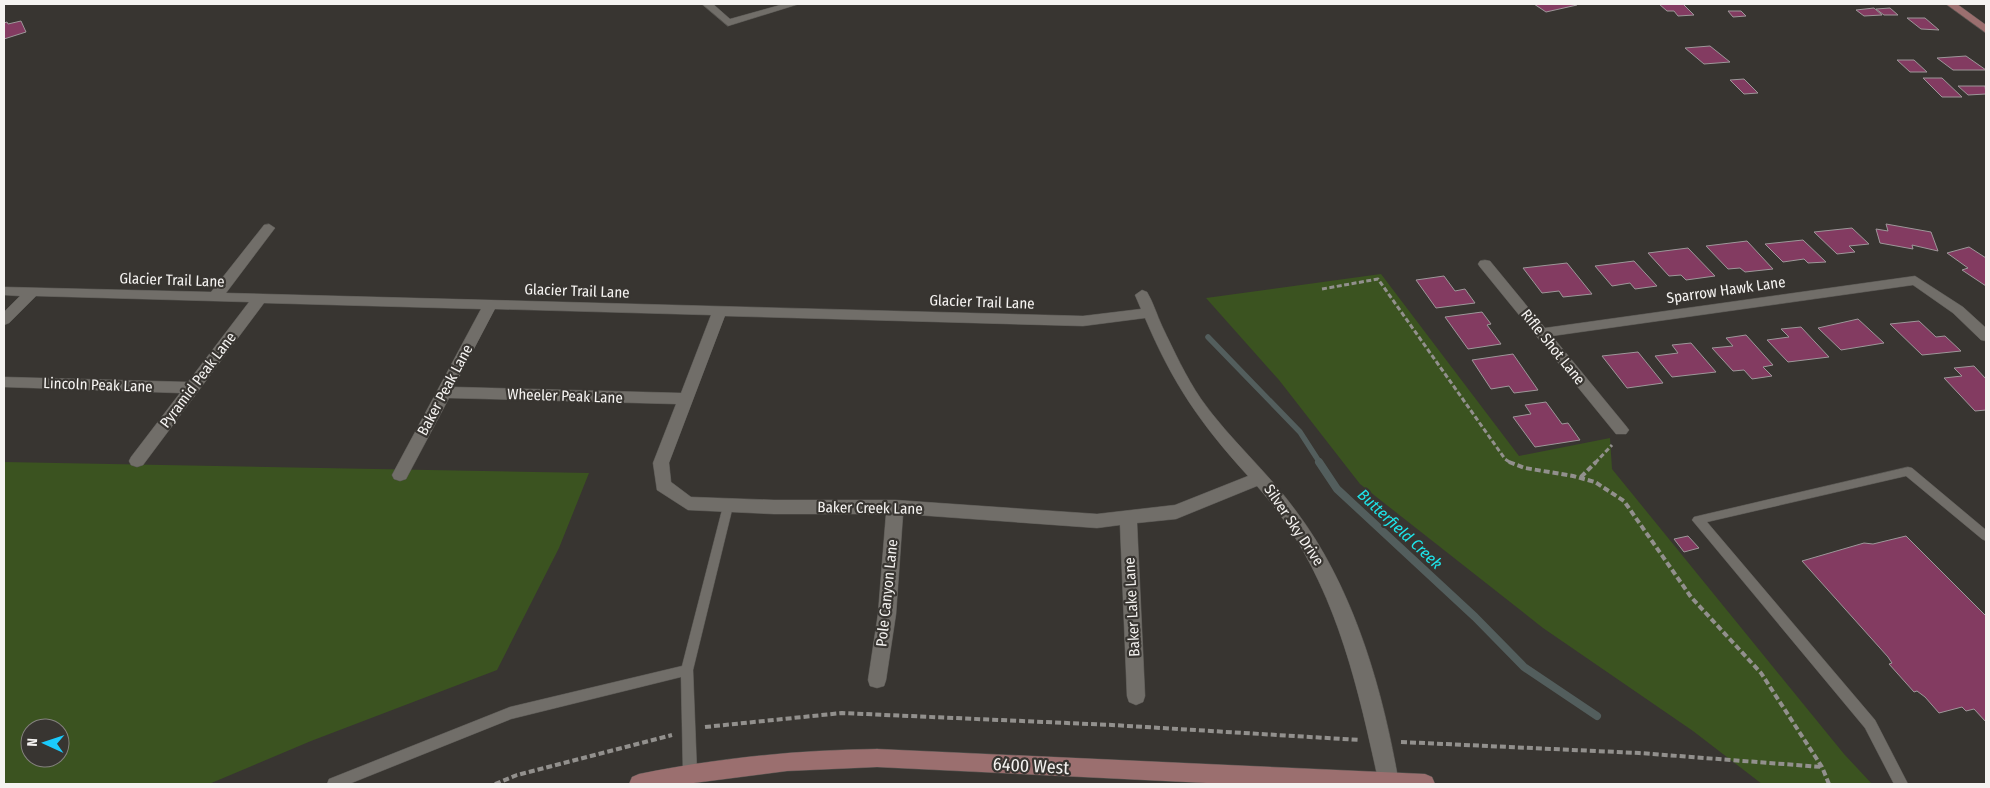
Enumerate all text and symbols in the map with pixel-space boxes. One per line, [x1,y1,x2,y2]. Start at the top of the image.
street label: Glacier Trail Lane [119,269,225,291]
street label: Sparrow Hawk Lane [1665,273,1787,307]
street label: Glacier Trail Lane [524,280,630,302]
street label: Glacier Trail Lane [929,291,1035,313]
street label: Rifle Shot Lane [1517,306,1589,388]
street label: Pyramid Peak Lane [156,329,240,431]
street label: Baker Peak Lane [414,341,476,439]
street label: Lincoln Peak Lane [43,374,153,396]
street label: Wheeler Peak Lane [507,385,623,407]
street label: Silver Sky Drive [1260,481,1328,569]
water label: Butterfield Creek [1354,485,1446,573]
street label: Baker Creek Lane [817,498,923,518]
street label: Pole Canyon Lane [872,538,902,648]
street label: Baker Lake Lane [1120,557,1144,657]
north arrow [20,718,70,768]
text: N [24,738,41,747]
street label: 6400 West [992,753,1070,779]

